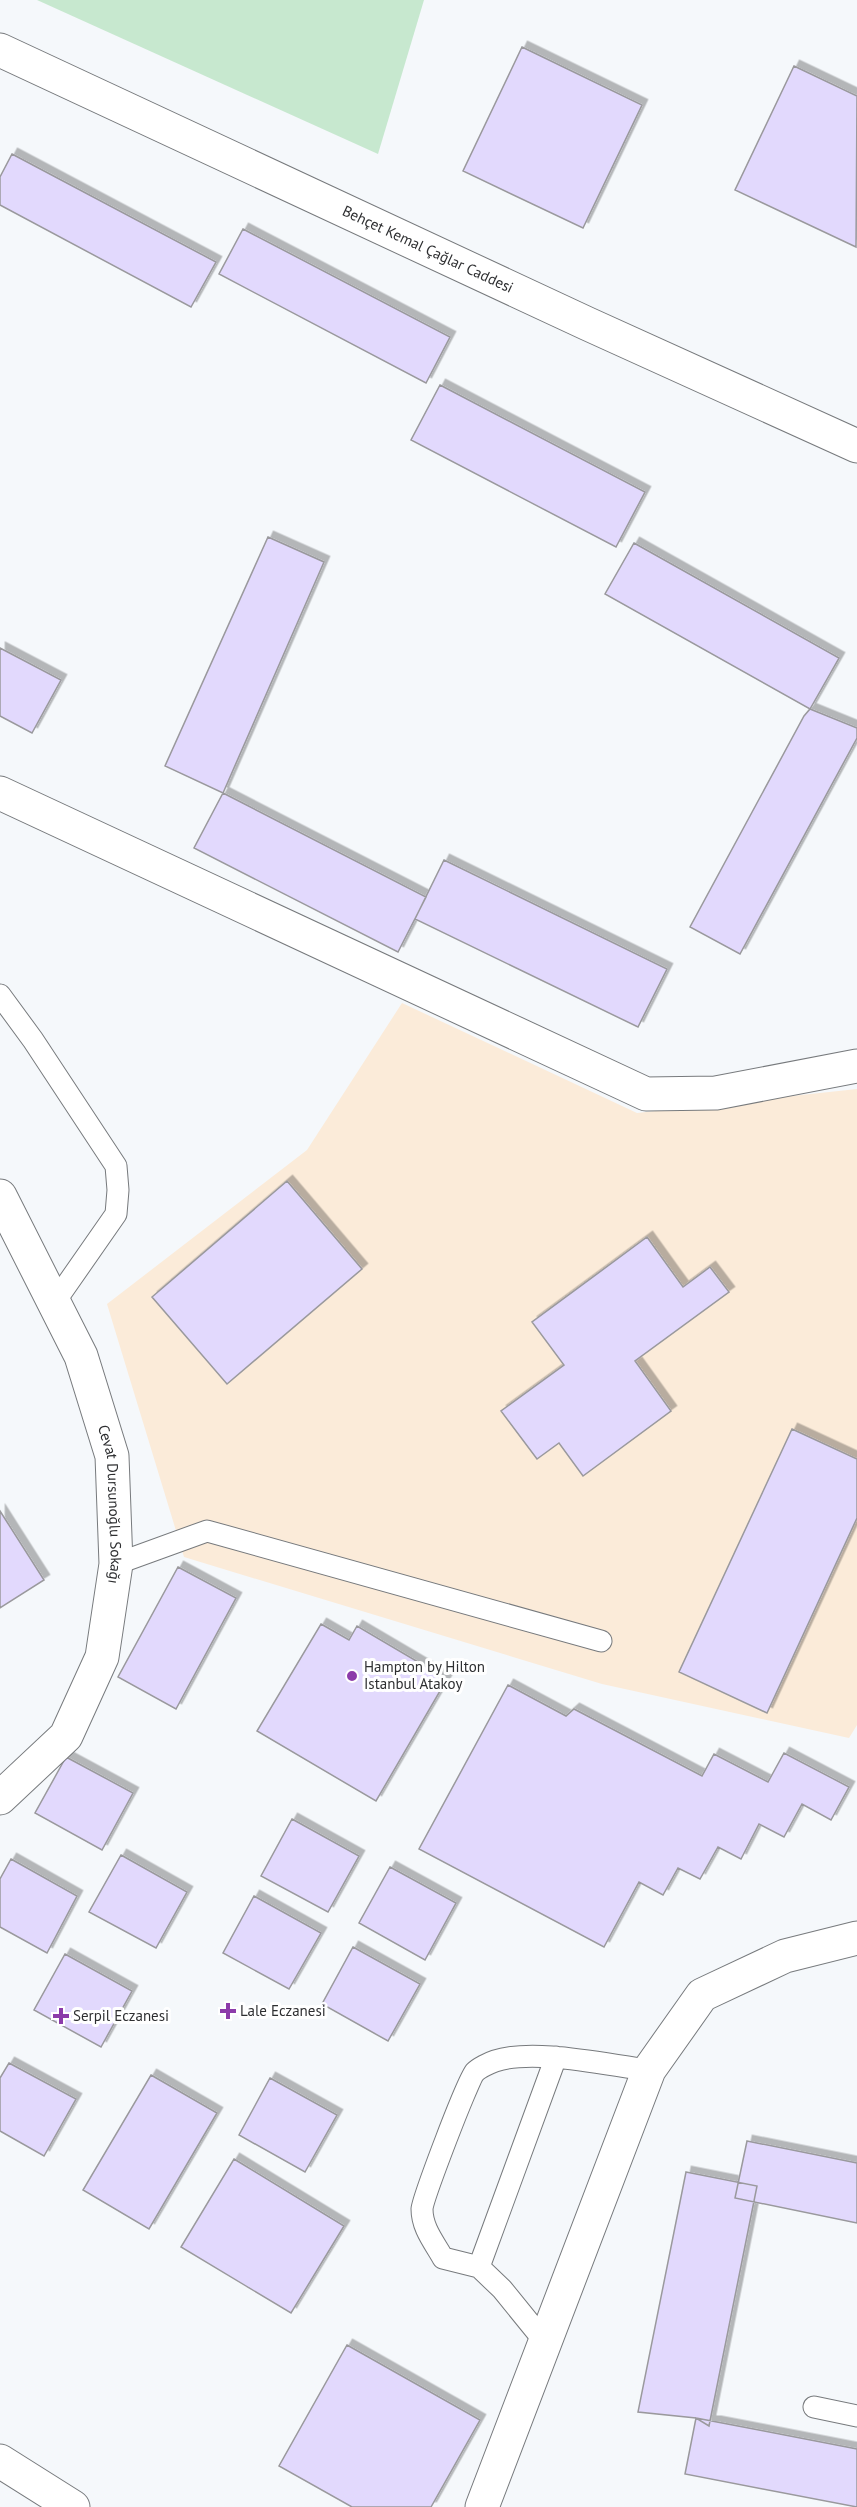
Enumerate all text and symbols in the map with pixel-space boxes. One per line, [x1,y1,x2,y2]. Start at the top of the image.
street label: Behçet Kemal Çağlar Caddesi [339,201,517,297]
street label: Cevat Dursunoğlu Sokağı [94,1422,126,1585]
place label: Hampton by Hilton Istanbul Atakoy [364,1657,485,1693]
marker: Hampton by Hilton Istanbul Atakoy [345,1669,359,1683]
place label: Lale Eczanesi [240,2001,326,2020]
marker: Lale Eczanesi [221,2004,235,2018]
place label: Serpil Eczanesi [73,2006,169,2025]
marker: Serpil Eczanesi [54,2009,68,2023]

